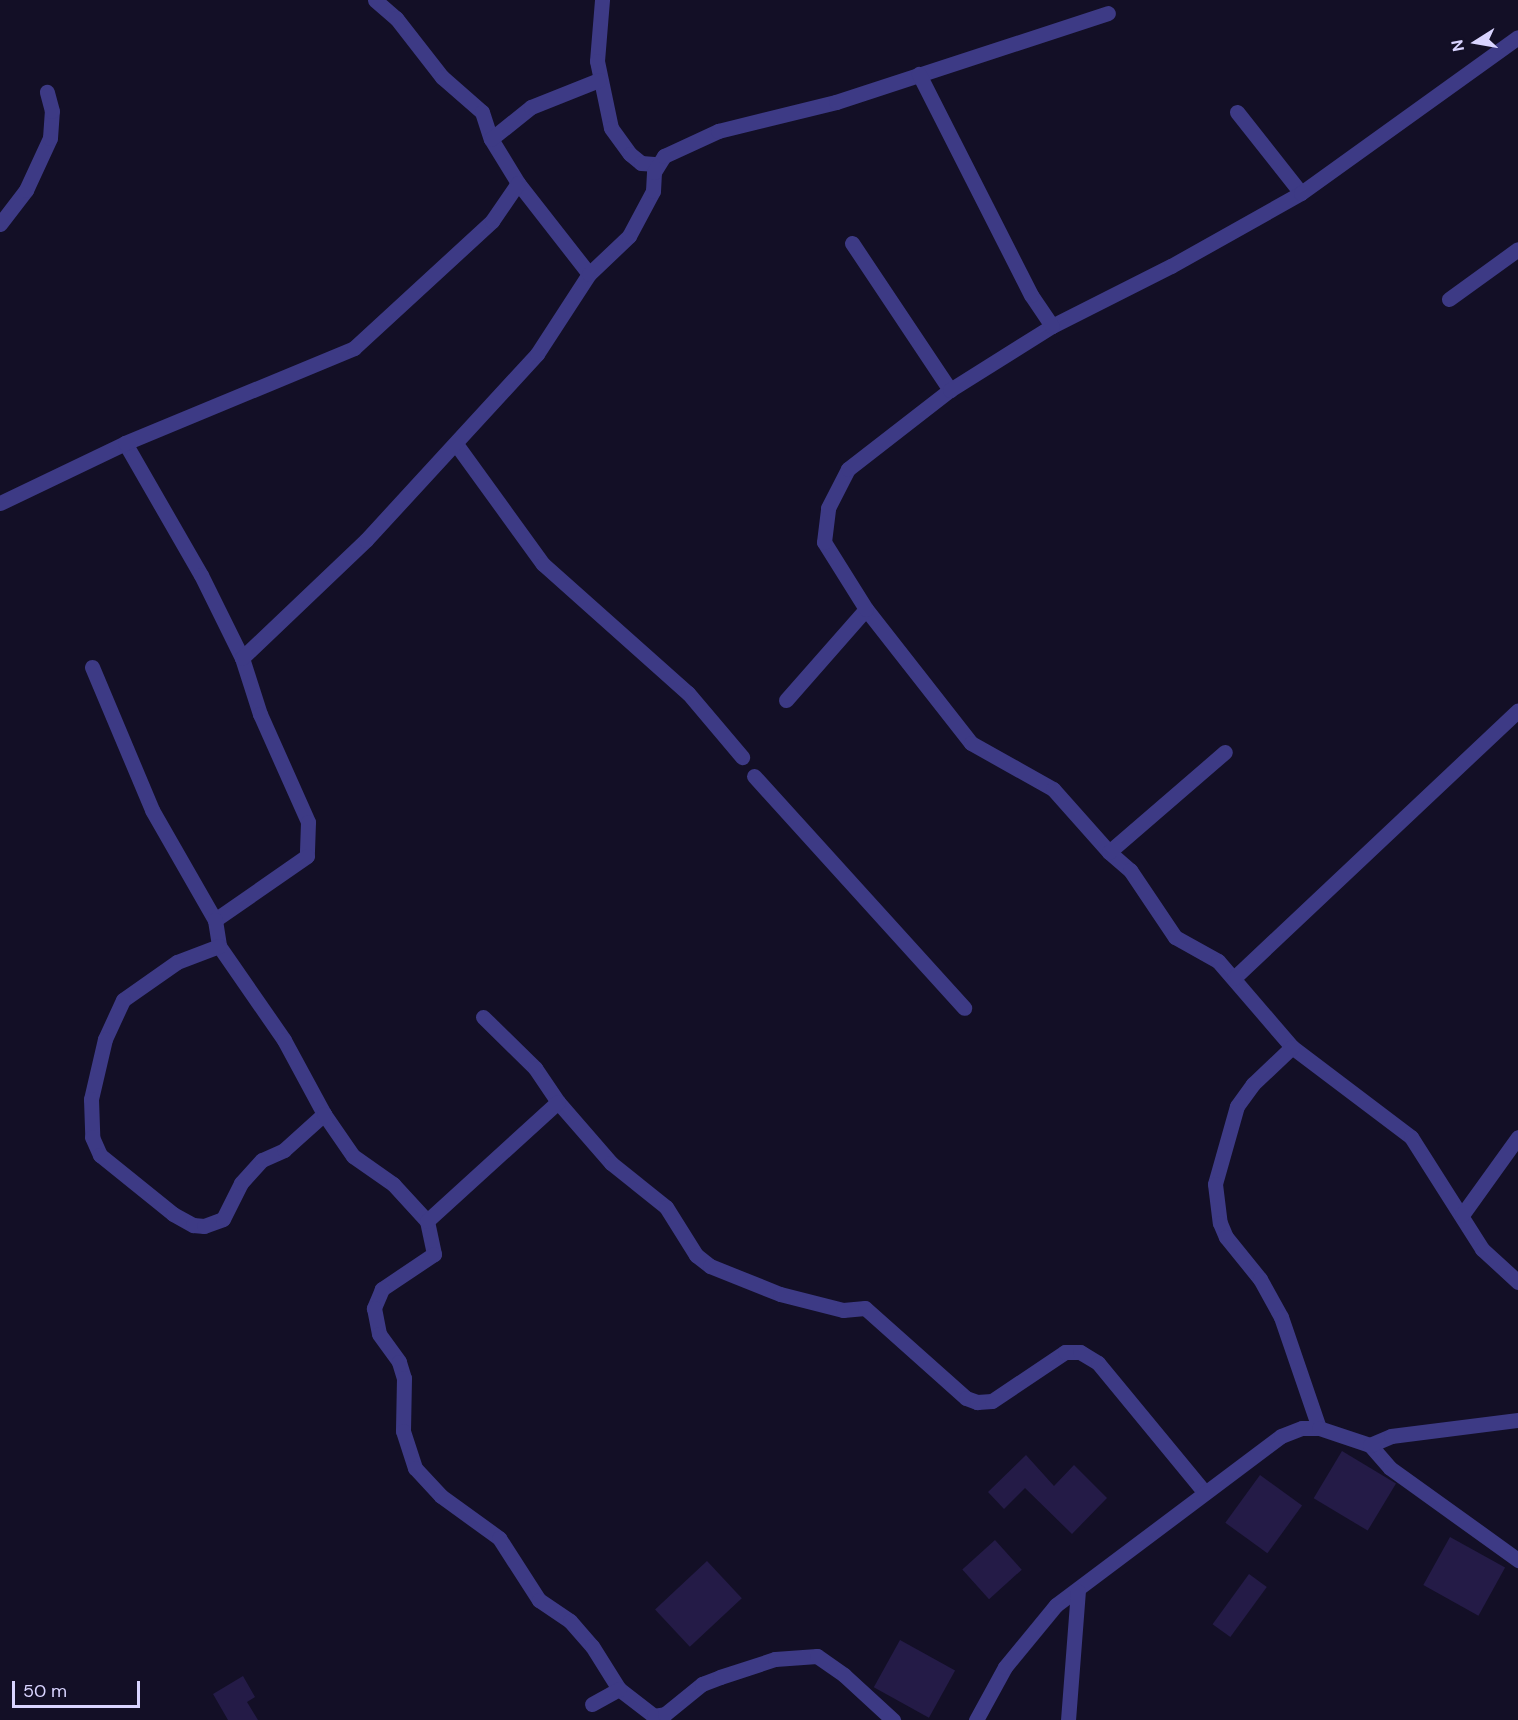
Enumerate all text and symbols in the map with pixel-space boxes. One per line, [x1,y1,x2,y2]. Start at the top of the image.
north arrow [1446,12,1506,72]
text: N [1446,38,1469,53]
scale bar [15,1669,142,1707]
text: 50 m [23,1679,67,1703]

